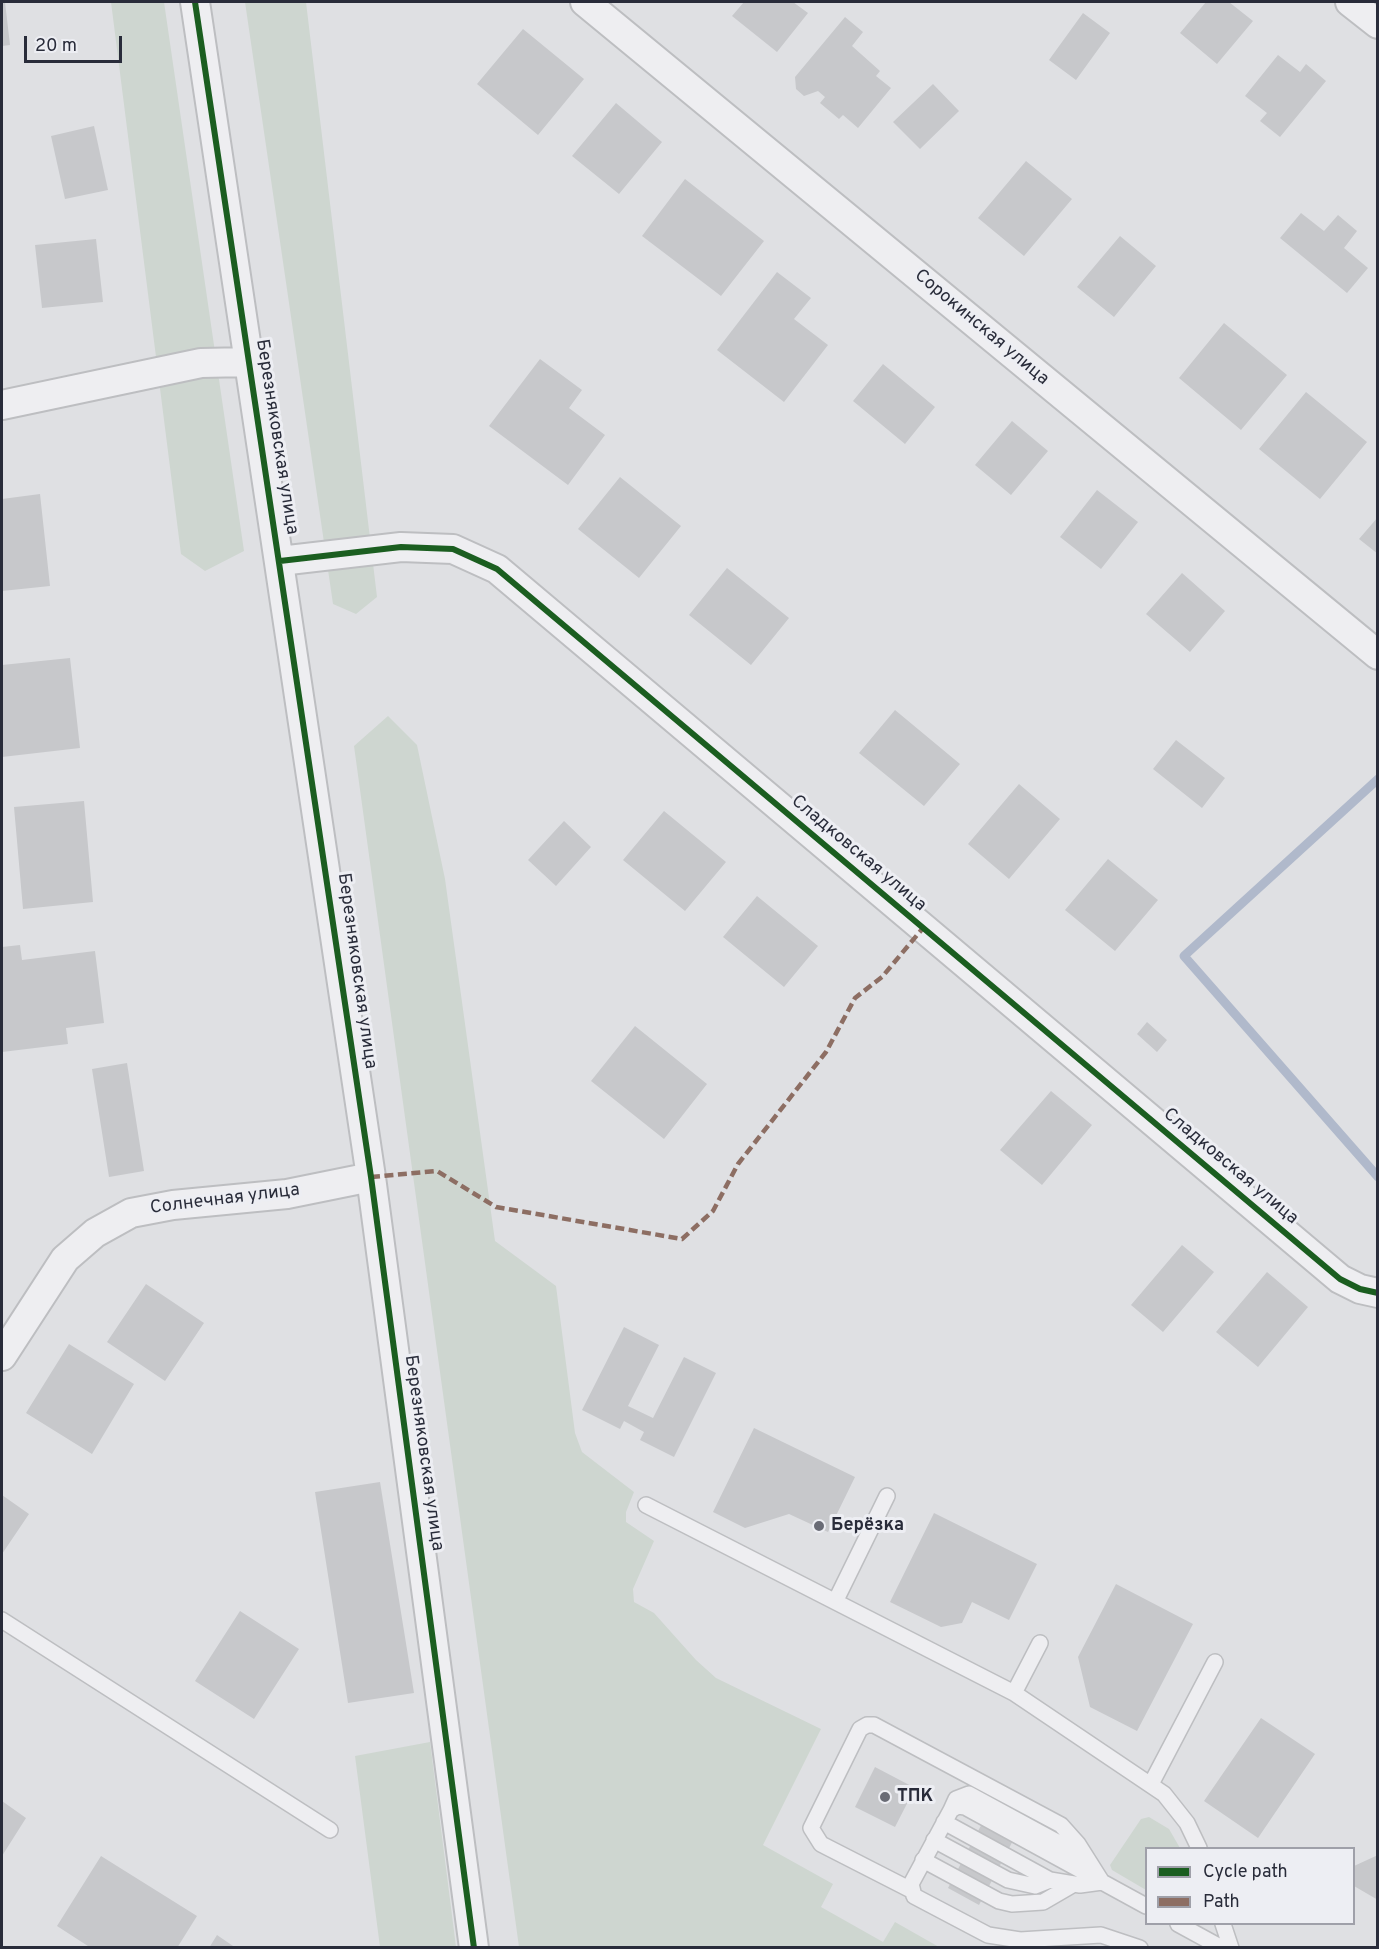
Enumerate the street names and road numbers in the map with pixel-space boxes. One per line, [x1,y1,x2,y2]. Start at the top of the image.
street label: Сорокинская улица [909,265,1053,391]
street label: Березняковская улица [250,338,302,536]
street label: Сладковская улица [786,791,930,917]
street label: Березняковская улица [332,872,380,1070]
street label: Сладковская улица [1158,1104,1302,1230]
street label: Солнечная улица [149,1180,301,1220]
street label: Березняковская улица [399,1354,447,1552]

